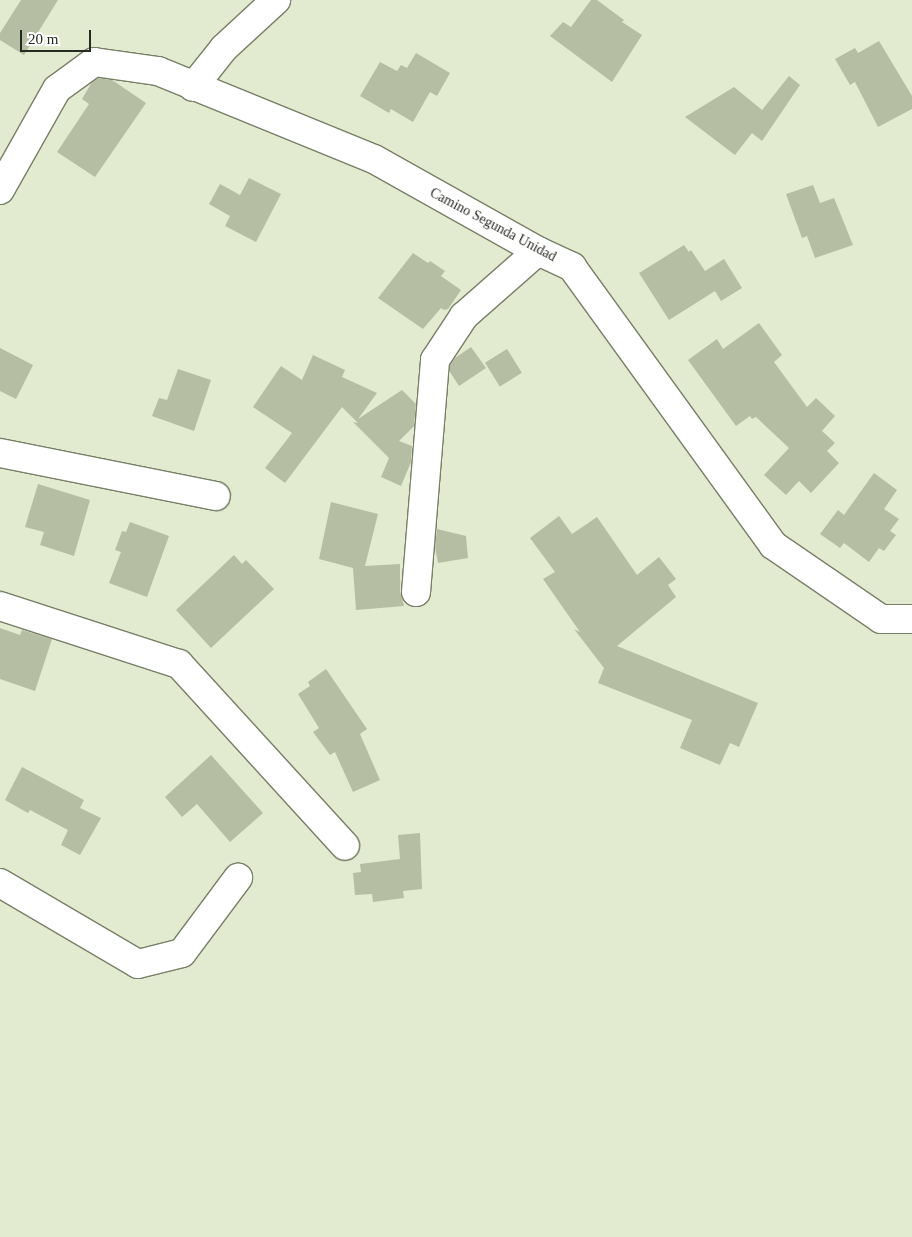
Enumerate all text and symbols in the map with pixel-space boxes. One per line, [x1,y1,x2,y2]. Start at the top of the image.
scale bar [22,20,94,52]
text: 20 m [28,31,58,47]
street label: Camino Segunda Unidad [427,185,559,265]

